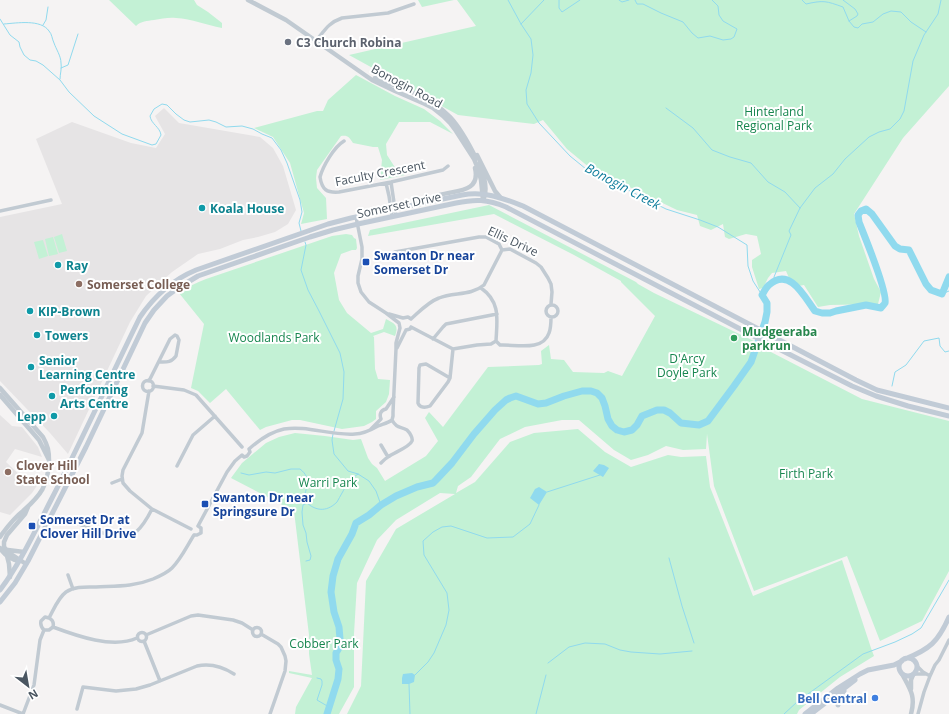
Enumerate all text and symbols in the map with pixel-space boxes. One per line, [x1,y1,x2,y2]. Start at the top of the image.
place label: C3 Church Robina [296,34,401,51]
marker: C3 Church Robina [283,37,293,47]
street label: Bonogin Road [368,60,446,112]
park label: Hinterland Regional Park [736,103,813,134]
street label: Faculty Crescent [333,156,427,190]
water label: Bonogin Creek [582,159,664,214]
street label: Somerset Drive [355,188,443,222]
place label: Koala House [210,200,284,217]
marker: Koala House [197,203,207,213]
street label: Ellis Drive [485,222,541,260]
place label: Swanton Dr near Somerset Dr [374,247,475,278]
place label: Ray [66,257,88,274]
marker: Swanton Dr near Somerset Dr [361,257,371,267]
marker: Ray [53,260,63,270]
place label: Somerset College [87,276,190,293]
marker: Somerset College [74,279,84,289]
place label: KIP-Brown [38,303,100,320]
marker: KIP-Brown [25,306,35,316]
place label: Mudgeeraba parkrun [742,323,817,354]
place label: Towers [45,327,88,344]
park label: Woodlands Park [228,329,320,346]
marker: Towers [32,330,42,340]
marker: Mudgeeraba parkrun [729,333,739,343]
park label: D'Arcy Doyle Park [657,350,718,381]
place label: Senior Learning Centre [39,352,135,383]
marker: Senior Learning Centre [26,362,36,372]
place label: Performing Arts Centre [60,381,128,412]
marker: Performing Arts Centre [47,391,57,401]
place label: Lepp [17,408,46,425]
marker: Lepp [49,411,59,421]
place label: Clover Hill State School [16,457,90,488]
park label: Firth Park [779,465,834,482]
marker: Clover Hill State School [3,467,13,477]
park label: Warri Park [299,474,358,491]
place label: Swanton Dr near Springsure Dr [213,489,314,520]
marker: Swanton Dr near Springsure Dr [200,499,210,509]
place label: Somerset Dr at Clover Hill Drive [40,511,136,542]
marker: Somerset Dr at Clover Hill Drive [27,521,37,531]
park label: Cobber Park [289,635,359,652]
north arrow [8,666,48,706]
text: N [26,686,41,704]
place label: Bell Central [797,690,867,707]
marker: Bell Central [870,693,880,703]

